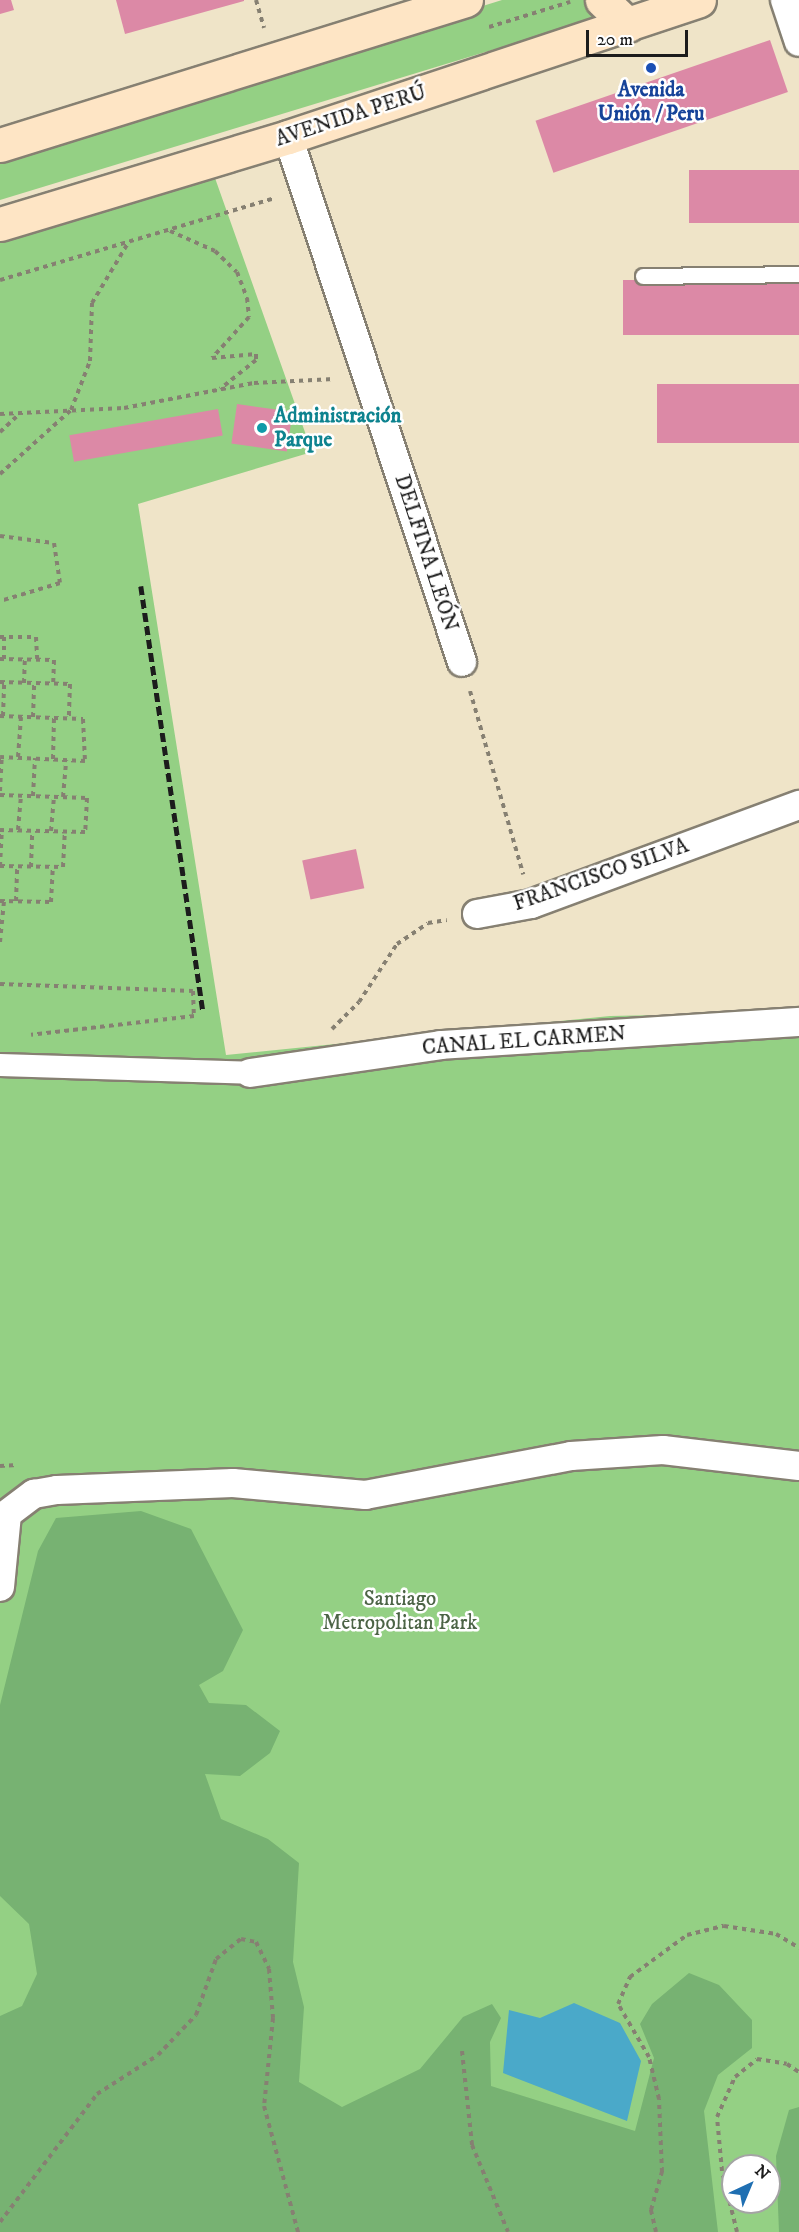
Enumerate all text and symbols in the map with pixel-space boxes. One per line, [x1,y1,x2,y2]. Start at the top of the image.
scale bar [589,18,691,56]
text: 20 m [597,29,633,51]
marker: Avenida Unión / Peru [644,61,658,75]
place label: Avenida Unión / Peru [598,77,704,127]
street label: AVENIDA PERÚ [272,80,430,152]
place label: Administración Parque [274,403,402,453]
marker: Administración Parque [255,421,269,435]
street label: DELFINA LEÓN [389,471,463,635]
street label: FRANCISCO SILVA [510,833,692,917]
street label: CANAL EL CARMEN [421,1021,627,1061]
park label: Santiago Metropolitan Park [322,1586,478,1636]
north arrow [721,2154,781,2214]
text: N [750,2161,774,2184]

